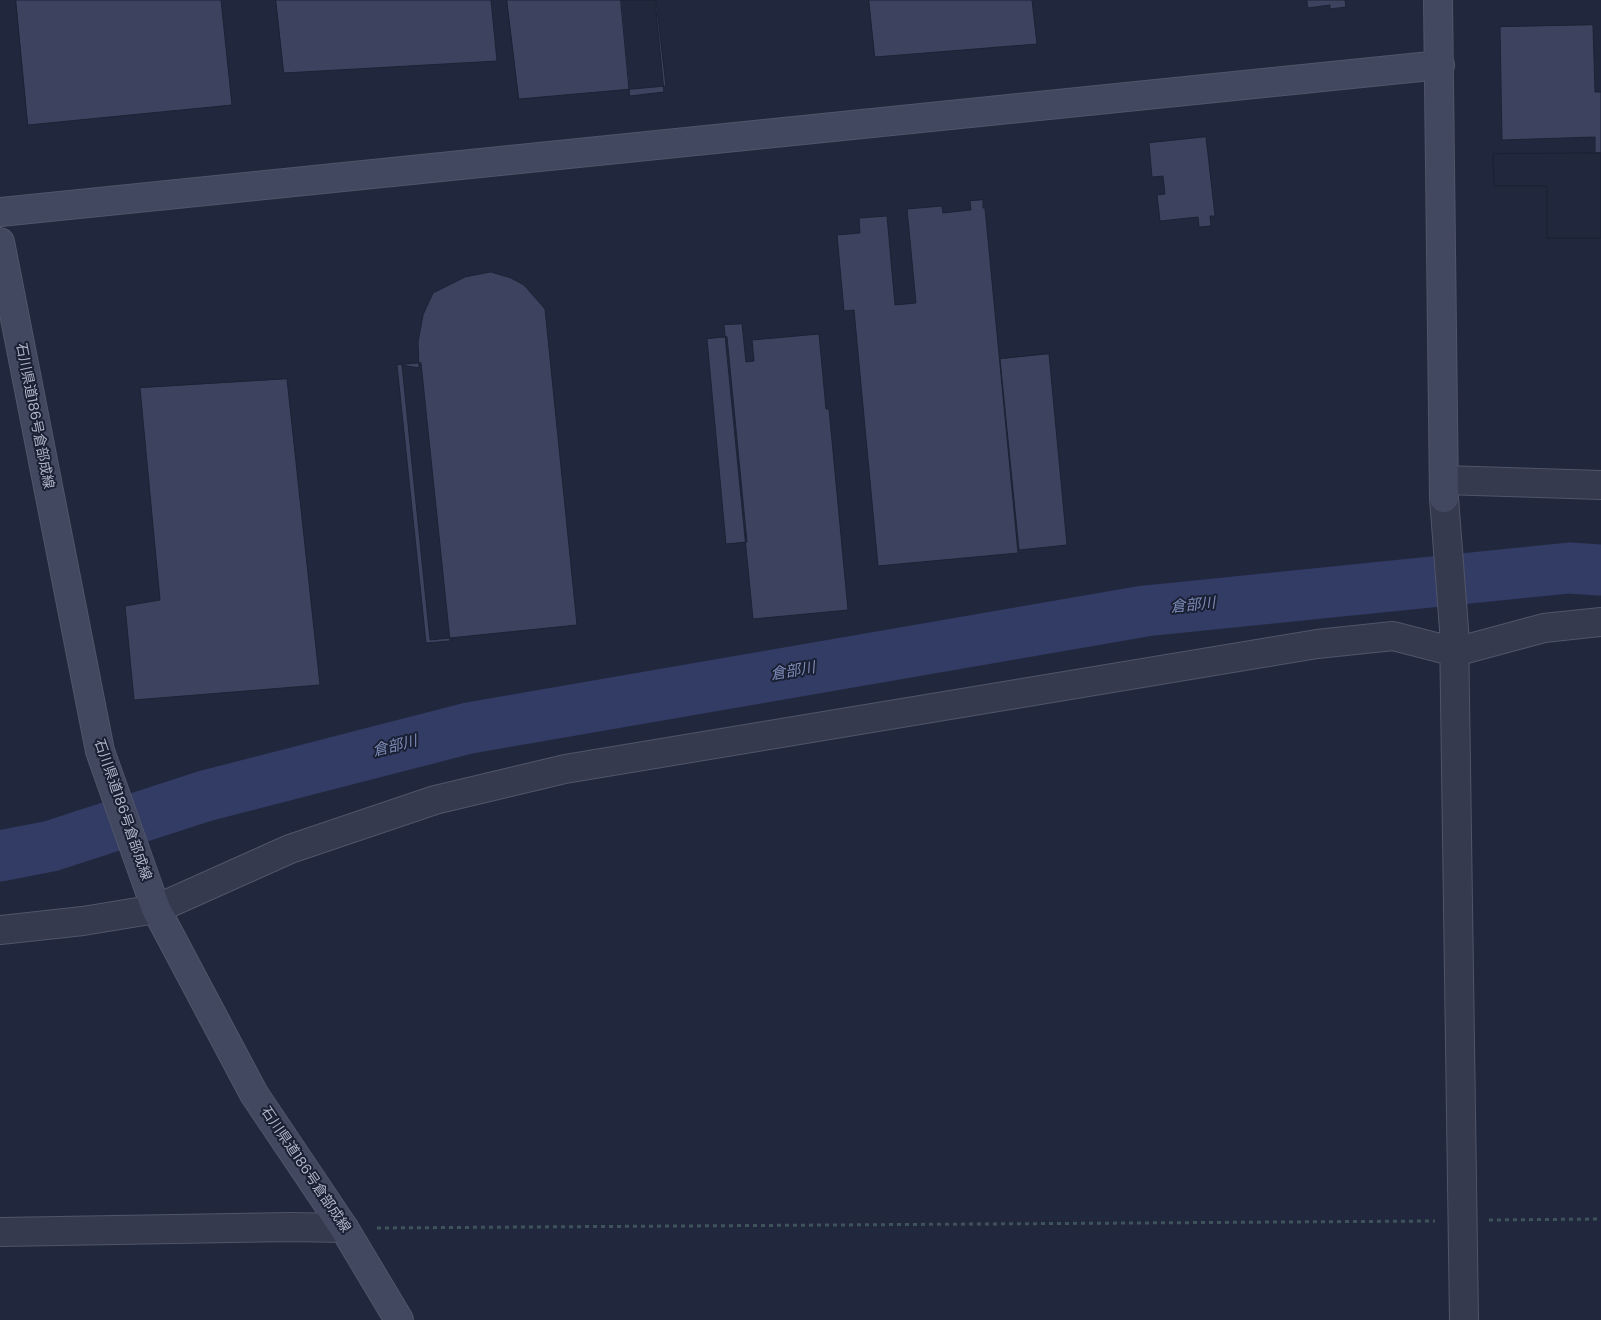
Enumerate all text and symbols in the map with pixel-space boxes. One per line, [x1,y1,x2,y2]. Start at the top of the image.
street label: 石川県道186号倉部成線 [12,342,56,490]
water label: 倉部川 [1170,595,1216,617]
water label: 倉部川 [769,659,817,685]
water label: 倉部川 [371,733,419,761]
street label: 石川県道186号倉部成線 [90,737,154,883]
street label: 石川県道186号倉部成線 [257,1104,353,1236]

